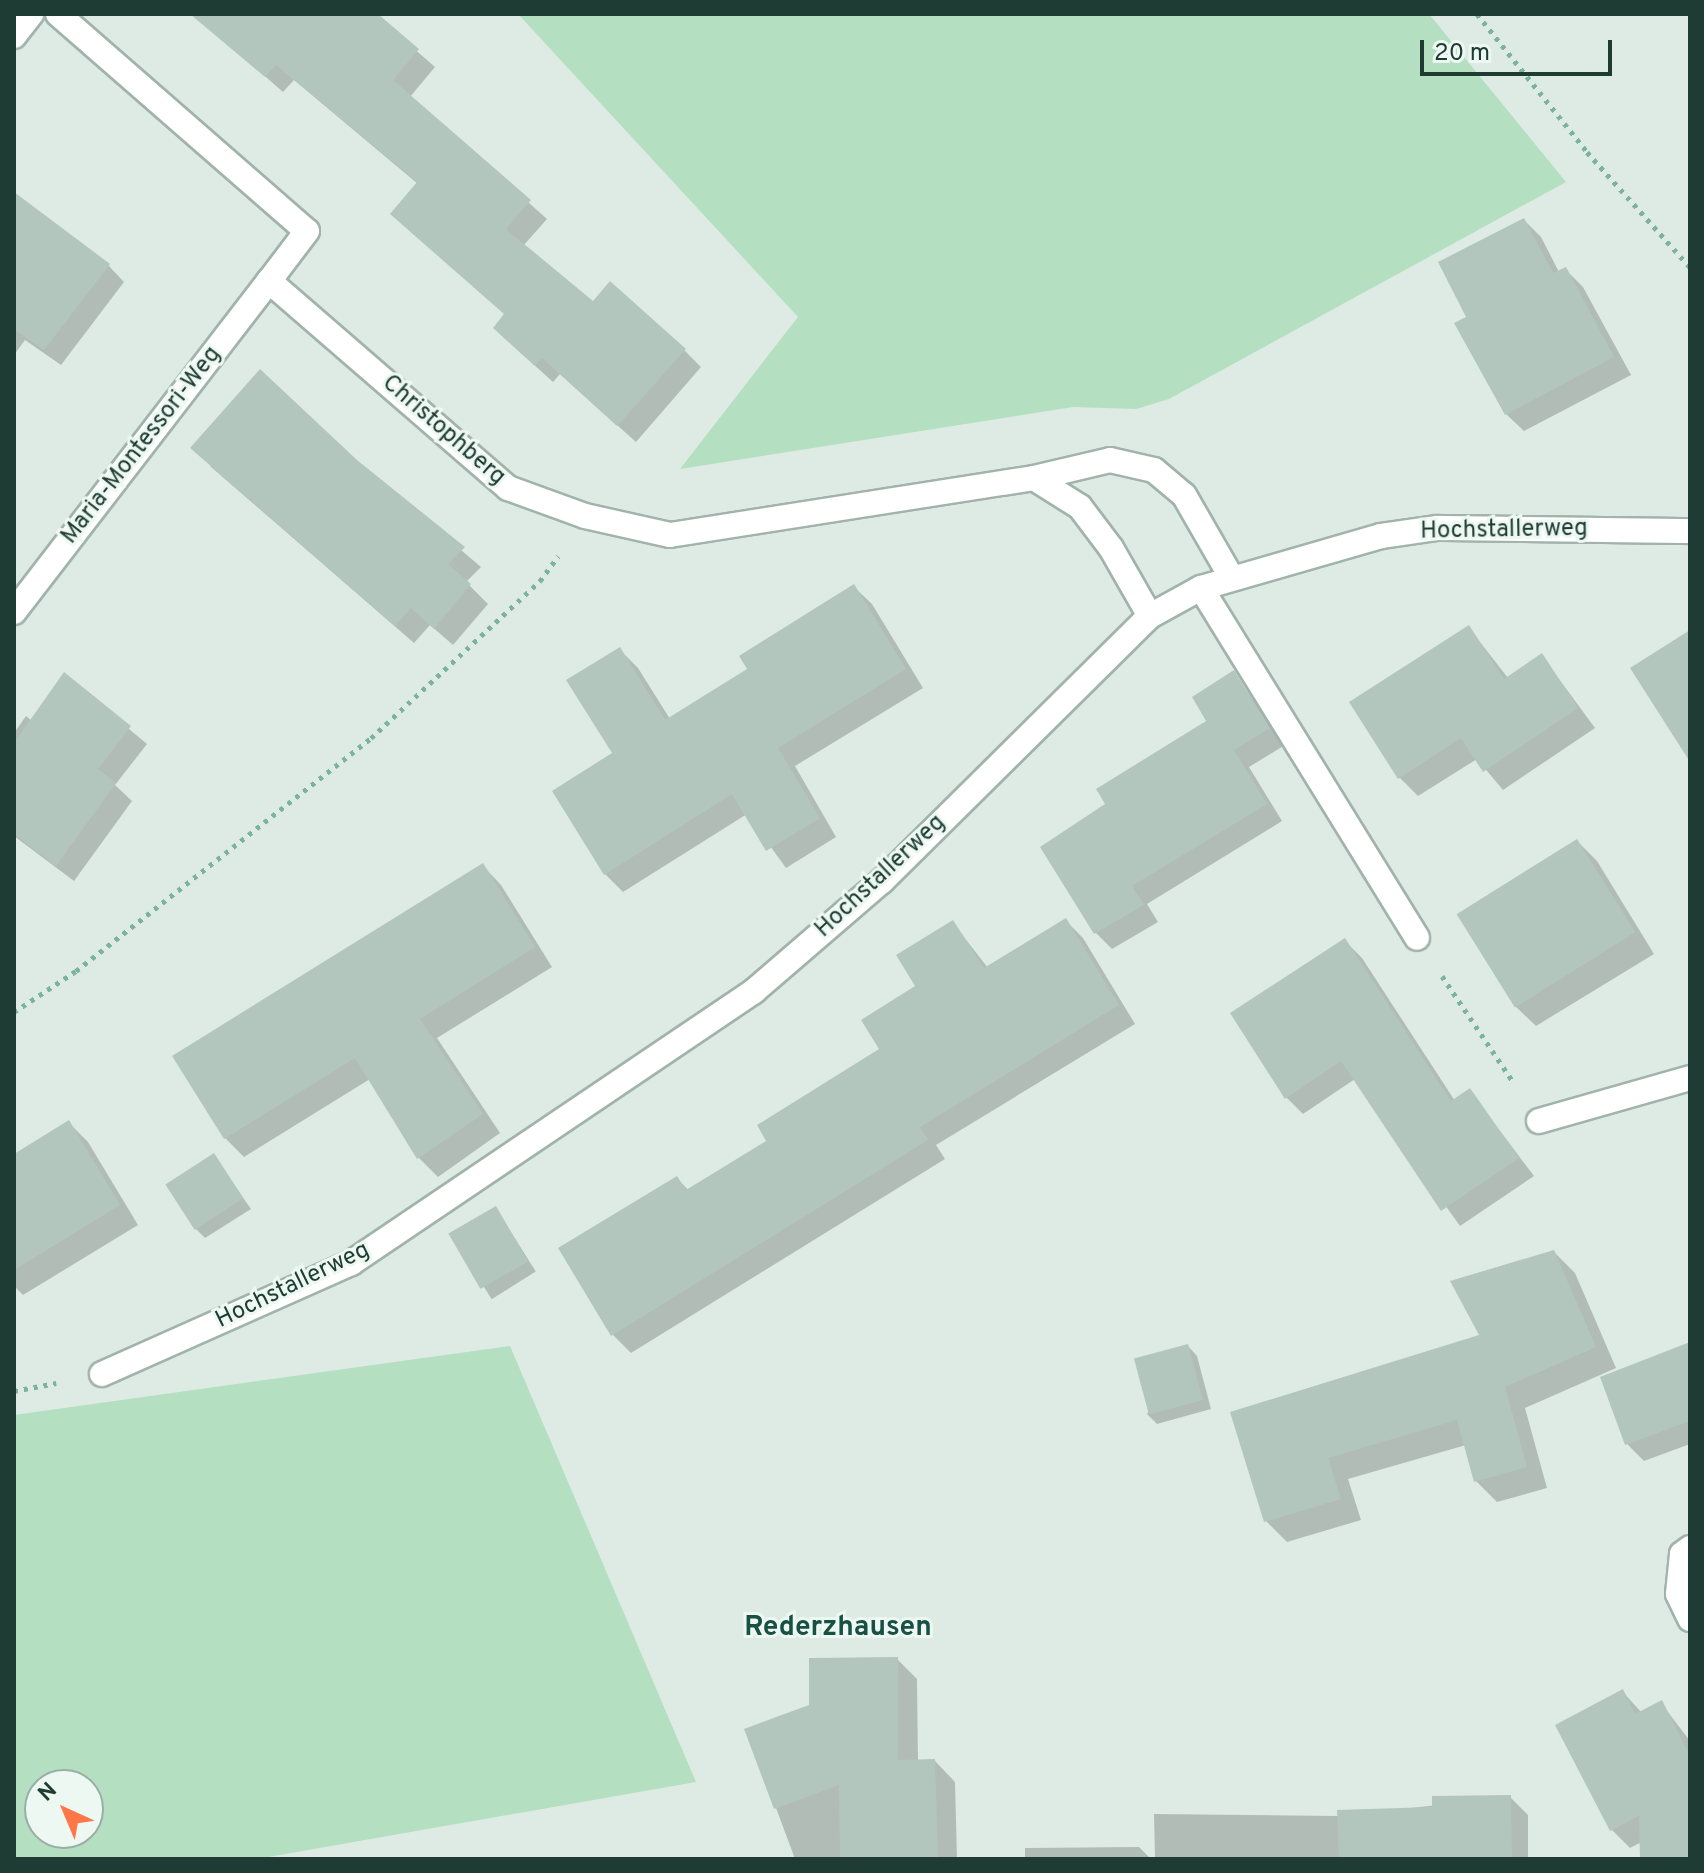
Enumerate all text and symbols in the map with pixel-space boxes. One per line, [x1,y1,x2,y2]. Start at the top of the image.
scale bar [1424,24,1616,74]
text: 20 m [1434,39,1490,69]
street label: Maria-Montessori-Weg [56,342,228,550]
street label: Christophberg [375,370,511,492]
street label: Hochstallerweg [1420,515,1588,547]
street label: Hochstallerweg [810,809,952,945]
street label: Hochstallerweg [211,1236,375,1336]
district label: Rederzhausen [744,1611,932,1645]
north arrow [24,1769,104,1849]
text: N [33,1778,63,1808]

